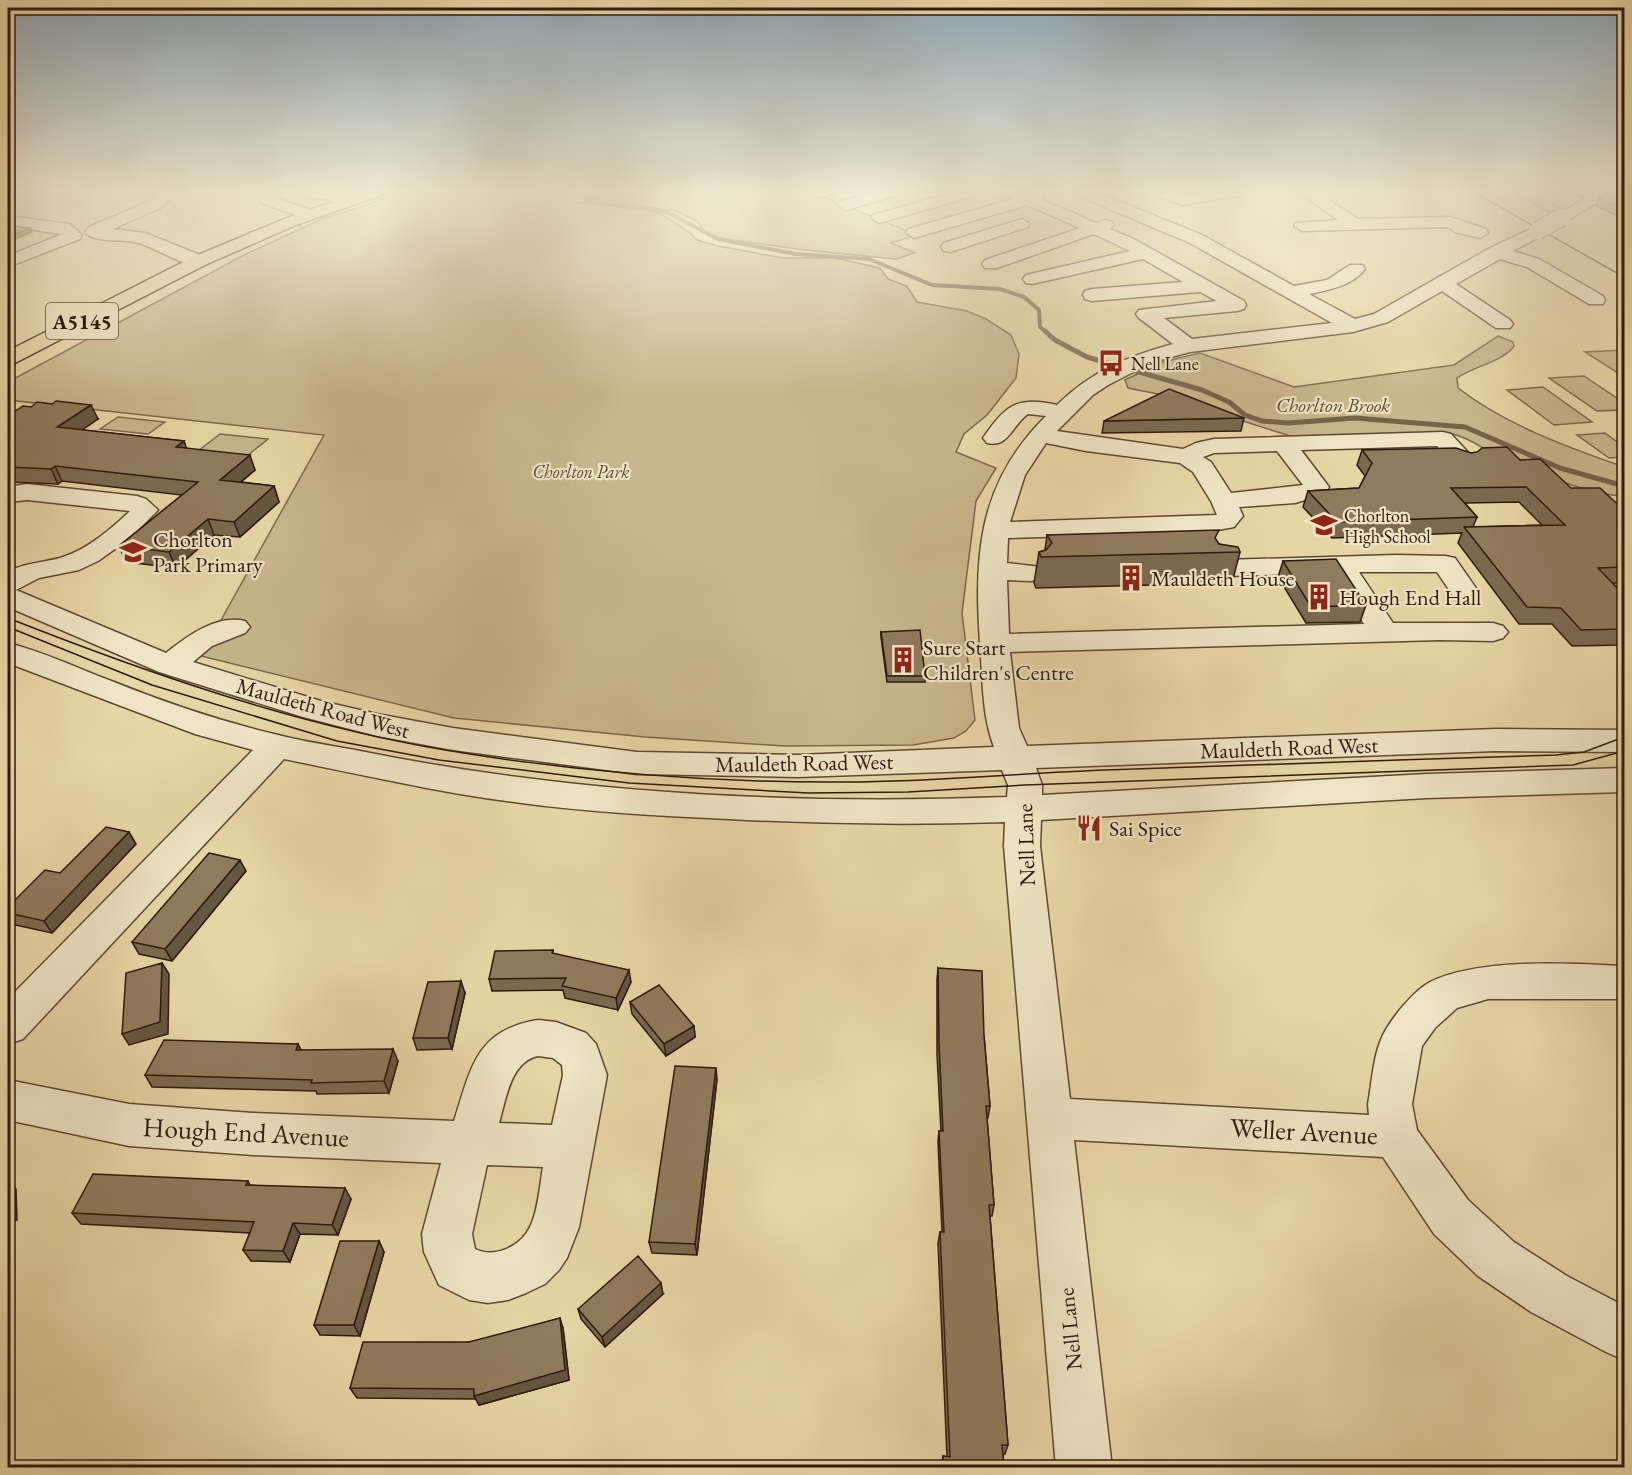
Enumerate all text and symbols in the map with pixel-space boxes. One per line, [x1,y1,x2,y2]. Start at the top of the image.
road number: A5145 [46,303,118,339]
bus stop icon: Nell Lane [1096,348,1126,378]
place label: Nell Lane [1131,352,1199,375]
water label: Chorlton Brook [1276,392,1390,418]
park label: Chorlton Park [532,460,630,483]
place label: Chorlton High School [1344,504,1431,548]
school or university icon: Chorlton High School [1309,510,1339,540]
place label: Chorlton Park Primary [153,525,263,579]
school or university icon: Chorlton Park Primary [118,537,148,567]
building icon: Mauldeth House [1116,563,1146,593]
place label: Mauldeth House [1151,564,1295,593]
building icon: Hough End Hall [1304,582,1334,612]
place label: Hough End Hall [1339,583,1481,612]
place label: Sure Start Children's Centre [923,633,1074,687]
building icon: Sure Start Children's Centre [888,645,918,675]
street label: Mauldeth Road West [233,671,413,745]
street label: Mauldeth Road West [1199,730,1379,766]
street label: Mauldeth Road West [715,747,894,779]
street label: Nell Lane [1010,803,1042,887]
restaurant icon: Sai Spice [1074,813,1104,843]
place label: Sai Spice [1109,814,1182,843]
street label: Hough End Avenue [142,1109,350,1155]
street label: Weller Avenue [1229,1110,1379,1152]
street label: Nell Lane [1051,1286,1089,1372]

